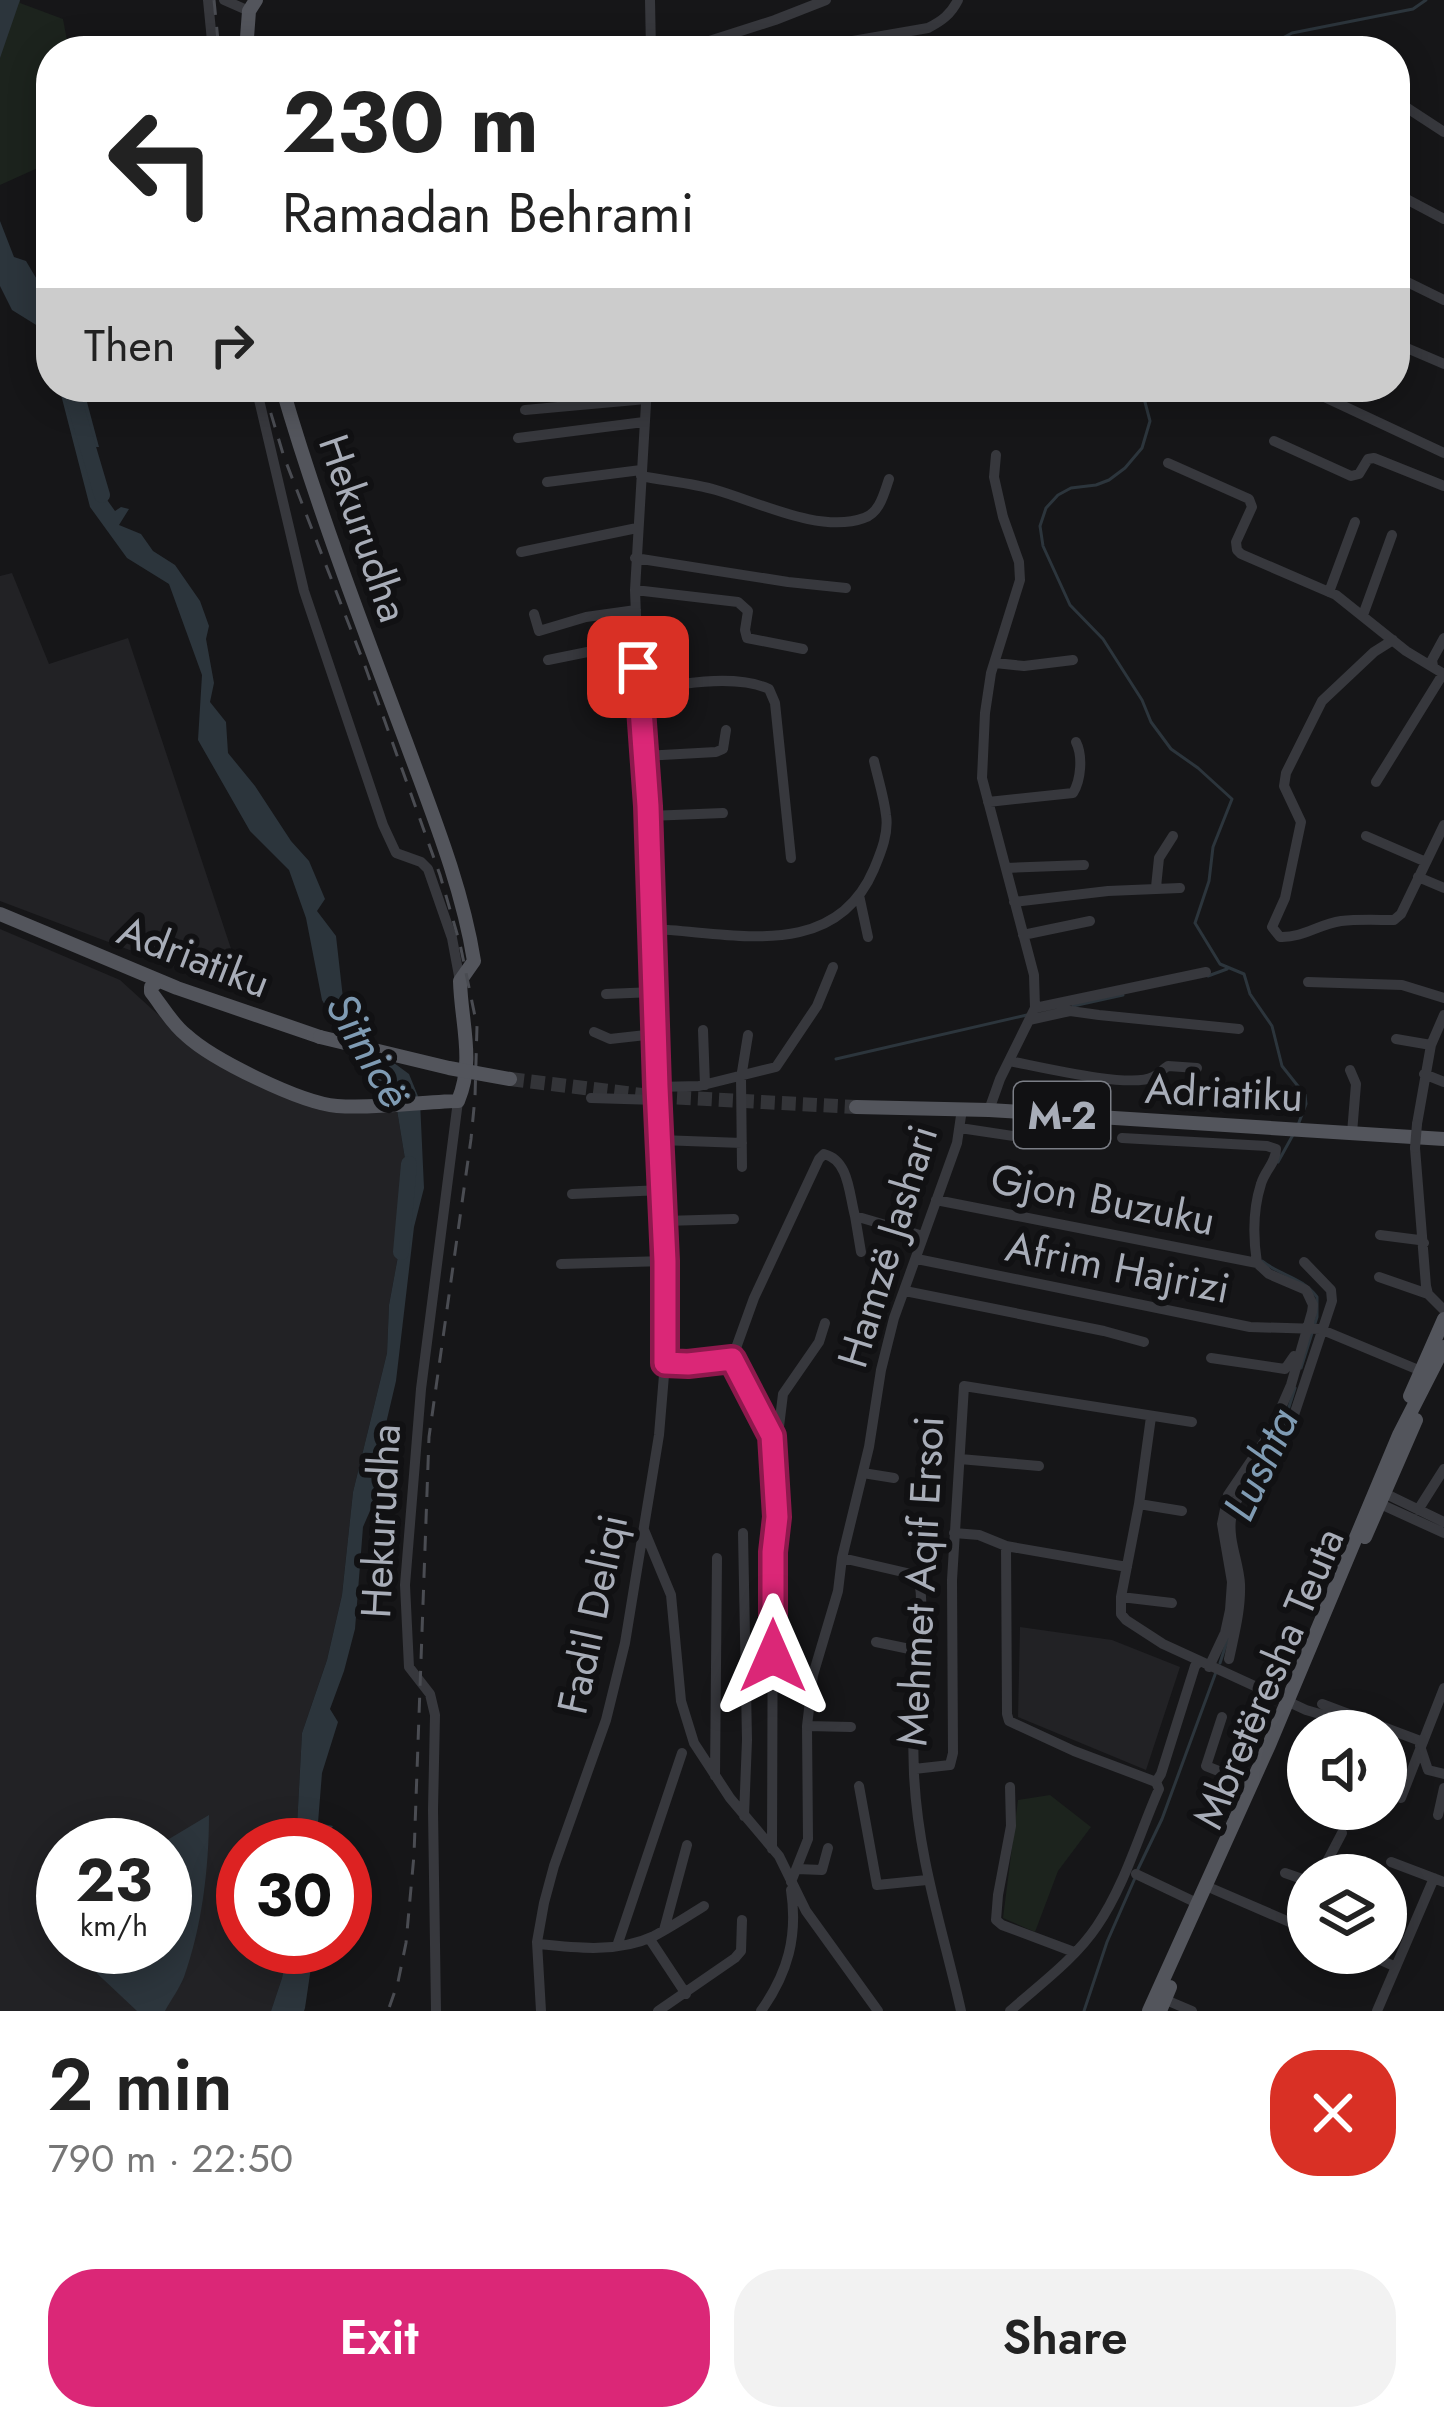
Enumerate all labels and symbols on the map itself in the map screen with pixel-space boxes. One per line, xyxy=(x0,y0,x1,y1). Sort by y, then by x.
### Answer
street label: Hekurudha xyxy=(303,426,424,630)
pin xyxy=(587,616,689,718)
street label: Adriatiku xyxy=(109,900,279,1013)
water label: Sitnicë xyxy=(310,981,428,1120)
street label: Adriatiku xyxy=(1143,1058,1305,1127)
road number: M-2 xyxy=(1014,1082,1110,1148)
street label: Hamzë Jashari xyxy=(822,1117,953,1375)
street label: Gjon Buzuku xyxy=(986,1148,1220,1251)
street label: Afrim Hajrizi xyxy=(1001,1216,1235,1319)
water label: Lushta xyxy=(1206,1397,1315,1531)
street label: Mehmet Aqif Ersoi xyxy=(881,1415,960,1748)
street label: Hekurudha xyxy=(345,1422,416,1620)
street label: Fadil Deliqi xyxy=(542,1509,643,1720)
street label: Mbretëresha Teuta xyxy=(1178,1518,1359,1838)
position arrow xyxy=(710,1593,836,1719)
speed limit sign: 30 xyxy=(216,1818,372,1974)

